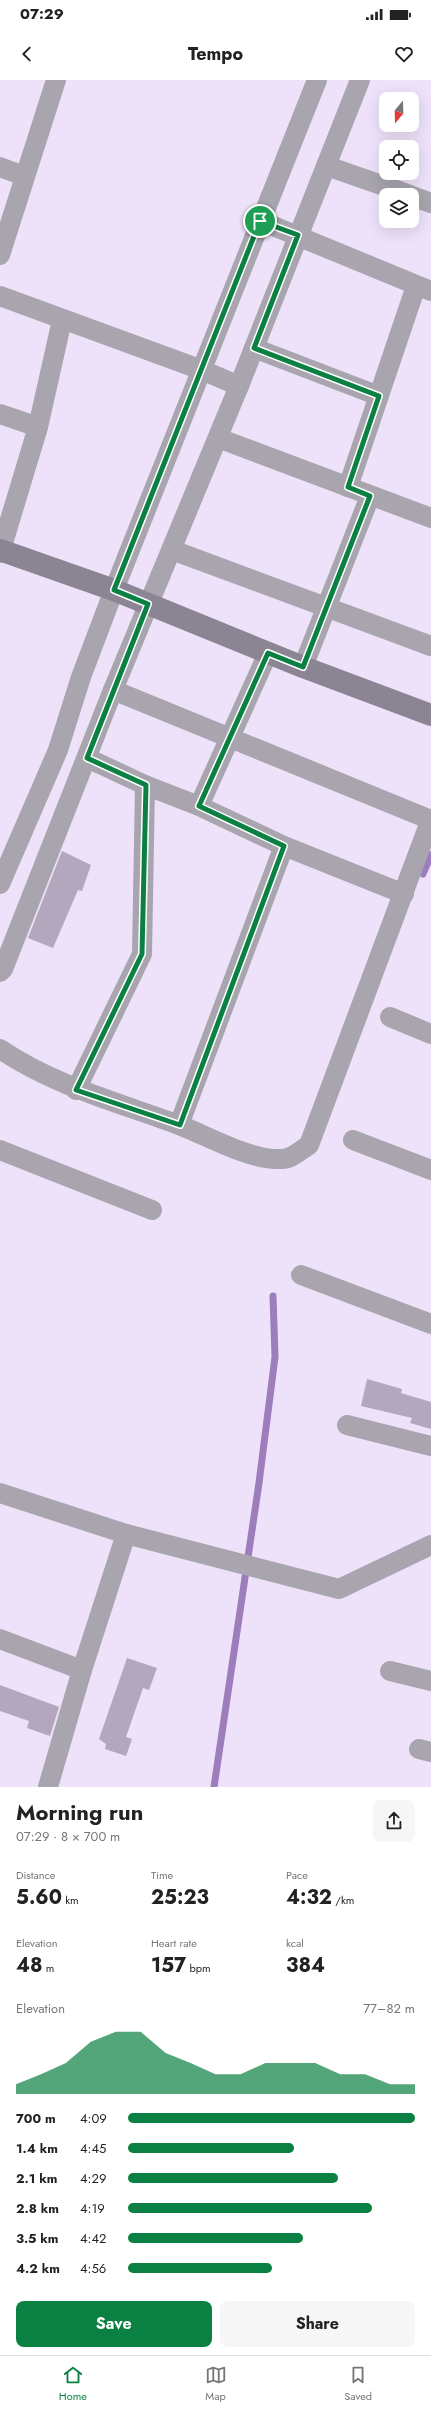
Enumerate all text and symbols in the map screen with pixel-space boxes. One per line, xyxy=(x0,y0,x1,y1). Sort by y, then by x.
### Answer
text: 07:29 xyxy=(20,3,64,25)
text: Tempo xyxy=(188,41,243,67)
icon: back xyxy=(16,43,38,65)
icon: heart xyxy=(393,43,415,65)
north arrow xyxy=(379,92,419,132)
map controls xyxy=(379,92,419,228)
button: locate xyxy=(379,140,419,180)
button: layers xyxy=(379,188,419,228)
pin xyxy=(243,204,277,238)
icon: arrive xyxy=(249,210,271,232)
text: Morning run xyxy=(16,1796,143,1828)
button: share xyxy=(373,1800,415,1842)
text: 07:29 · 8 × 700 m xyxy=(16,1827,120,1846)
text: Distance xyxy=(16,1867,55,1883)
text: Time xyxy=(151,1867,173,1883)
text: Pace xyxy=(286,1867,308,1883)
text: 5.60 xyxy=(16,1883,62,1912)
text: 25:23 xyxy=(151,1883,209,1912)
text: 4:32 xyxy=(286,1883,332,1912)
text: km xyxy=(62,1892,79,1908)
text: /km xyxy=(332,1892,354,1908)
text: Elevation xyxy=(16,1935,58,1951)
text: Heart rate xyxy=(151,1935,197,1951)
text: kcal xyxy=(286,1935,304,1951)
text: 48 xyxy=(16,1951,43,1980)
text: 157 xyxy=(151,1951,186,1980)
text: 384 xyxy=(286,1951,325,1980)
text: m xyxy=(43,1960,54,1976)
text: bpm xyxy=(186,1960,211,1976)
text: Elevation xyxy=(16,1999,65,2018)
text: 77–82 m xyxy=(363,1999,415,2018)
text: 700 m xyxy=(16,2109,56,2128)
text: 4:09 xyxy=(80,2109,107,2128)
text: 1.4 km xyxy=(16,2139,58,2158)
text: 4:45 xyxy=(80,2139,106,2158)
text: 2.1 km xyxy=(16,2169,57,2188)
text: 4:29 xyxy=(80,2169,106,2188)
text: 2.8 km xyxy=(16,2199,59,2218)
text: 4:19 xyxy=(80,2199,105,2218)
text: 3.5 km xyxy=(16,2229,59,2248)
text: 4:42 xyxy=(80,2229,106,2248)
text: 4.2 km xyxy=(16,2259,60,2278)
text: 4:56 xyxy=(80,2259,106,2278)
button: Save xyxy=(16,2301,212,2347)
button: Share xyxy=(220,2301,415,2347)
tab: Home xyxy=(59,2364,87,2404)
tab: Map xyxy=(205,2364,227,2404)
tab: Saved xyxy=(344,2364,372,2404)

